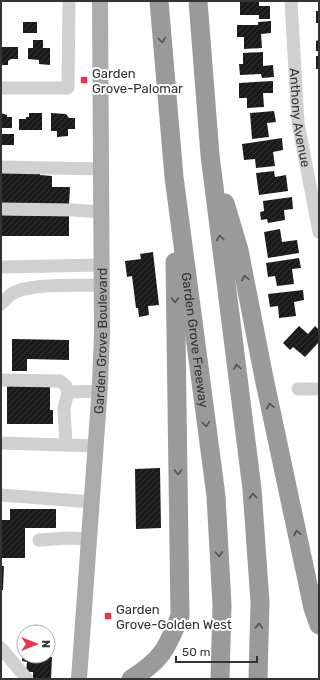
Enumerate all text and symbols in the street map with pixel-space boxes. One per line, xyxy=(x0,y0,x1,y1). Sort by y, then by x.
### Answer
one-way arrow xyxy=(158,37,167,43)
place label: Garden Grove-Palomar xyxy=(92,66,183,96)
street label: Anthony Avenue xyxy=(287,67,314,168)
marker: Garden Grove-Palomar xyxy=(79,75,89,85)
one-way arrow xyxy=(216,235,225,241)
street label: Garden Grove Boulevard xyxy=(90,268,110,414)
street label: Garden Grove Freeway xyxy=(179,271,212,409)
one-way arrow xyxy=(241,275,249,281)
one-way arrow xyxy=(171,297,179,303)
one-way arrow xyxy=(233,364,242,370)
one-way arrow xyxy=(266,402,274,409)
one-way arrow xyxy=(202,421,211,427)
one-way arrow xyxy=(174,469,182,475)
one-way arrow xyxy=(248,493,257,499)
one-way arrow xyxy=(294,529,302,536)
one-way arrow xyxy=(215,551,224,557)
place label: Garden Grove-Golden West xyxy=(116,602,232,632)
marker: Garden Grove-Golden West xyxy=(103,611,113,621)
one-way arrow xyxy=(255,623,264,629)
north arrow xyxy=(16,624,56,664)
scale bar xyxy=(176,638,257,664)
text: N xyxy=(39,640,52,648)
text: 50 m xyxy=(182,645,210,659)

